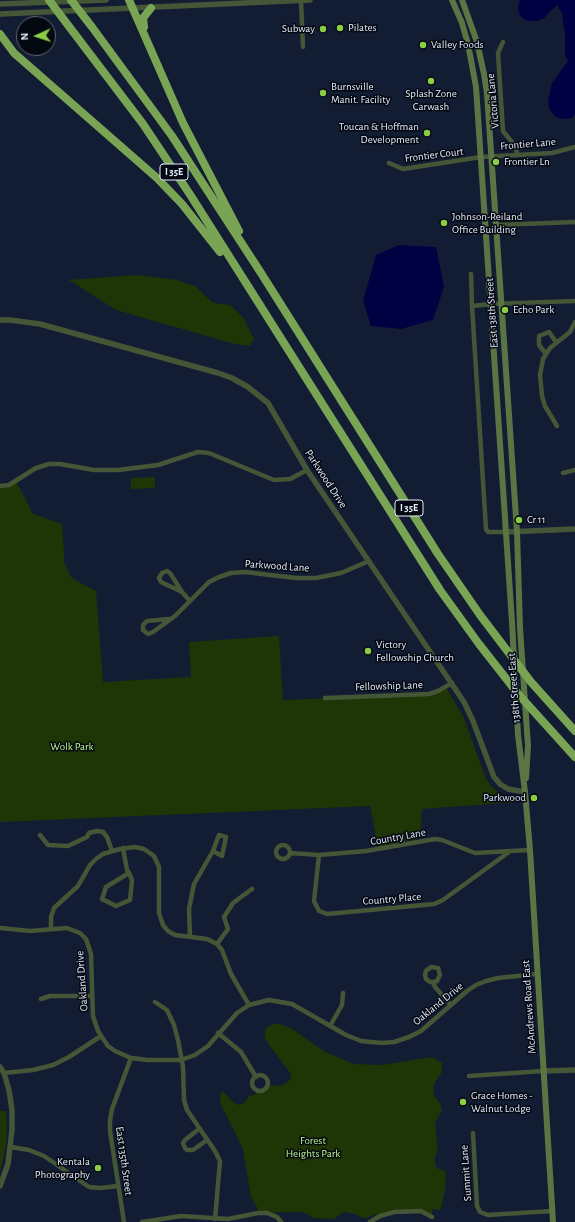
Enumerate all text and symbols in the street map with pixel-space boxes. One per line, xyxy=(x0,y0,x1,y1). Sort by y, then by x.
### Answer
north arrow xyxy=(16,16,56,56)
place label: Pilates xyxy=(348,21,377,35)
place label: Subway xyxy=(282,22,315,36)
marker: Pilates xyxy=(335,23,345,33)
marker: Subway xyxy=(318,24,328,34)
text: N xyxy=(19,32,30,41)
place label: Valley Foods xyxy=(431,38,484,52)
marker: Valley Foods xyxy=(418,40,428,50)
street label: Victoria Lane xyxy=(484,73,502,129)
marker: Splash Zone Carwash xyxy=(426,76,436,86)
place label: Burnsville Manit. Facility xyxy=(331,80,390,106)
place label: Splash Zone Carwash xyxy=(405,87,457,113)
marker: Burnsville Manit. Facility xyxy=(318,88,328,98)
place label: Toucan & Hoffman Development xyxy=(339,120,419,146)
marker: Toucan & Hoffman Development xyxy=(422,128,432,138)
street label: Frontier Lane xyxy=(500,135,556,153)
street label: Frontier Court xyxy=(404,145,464,165)
place label: Frontier Ln xyxy=(504,155,550,169)
marker: Frontier Ln xyxy=(491,157,501,167)
road number: I 35E xyxy=(160,164,188,180)
place label: Johnson-Reiland Office Building xyxy=(452,210,522,236)
marker: Johnson-Reiland Office Building xyxy=(439,218,449,228)
street label: East 138th Street xyxy=(483,278,501,348)
place label: Echo Park xyxy=(513,303,554,317)
marker: Echo Park xyxy=(500,305,510,315)
street label: Parkwood Drive xyxy=(302,447,350,511)
road number: I 35E xyxy=(395,500,423,516)
place label: Cr 11 xyxy=(527,513,545,527)
marker: Cr 11 xyxy=(514,515,524,525)
street label: Parkwood Lane xyxy=(244,557,310,575)
place label: Victory Fellowship Church xyxy=(376,638,454,664)
marker: Victory Fellowship Church xyxy=(363,646,373,656)
street label: 138th Street East xyxy=(505,653,523,723)
street label: Fellowship Lane xyxy=(355,678,423,694)
park label: Wolk Park xyxy=(50,740,94,754)
place label: Parkwood xyxy=(483,791,526,805)
marker: Parkwood xyxy=(529,793,539,803)
street label: Country Lane xyxy=(369,826,427,848)
street label: Country Place xyxy=(362,890,422,908)
street label: Oakland Drive xyxy=(73,950,91,1012)
street label: McAndrews Road East xyxy=(519,960,539,1054)
street label: Oakland Drive xyxy=(410,980,466,1028)
place label: Grace Homes - Walnut Lodge xyxy=(471,1089,533,1115)
marker: Grace Homes - Walnut Lodge xyxy=(458,1097,468,1107)
street label: East 135th Street xyxy=(113,1126,135,1196)
park label: Forest Heights Park xyxy=(286,1134,340,1160)
street label: Summit Lane xyxy=(457,1144,475,1202)
place label: Kentala Photography xyxy=(35,1155,90,1181)
marker: Kentala Photography xyxy=(93,1163,103,1173)

